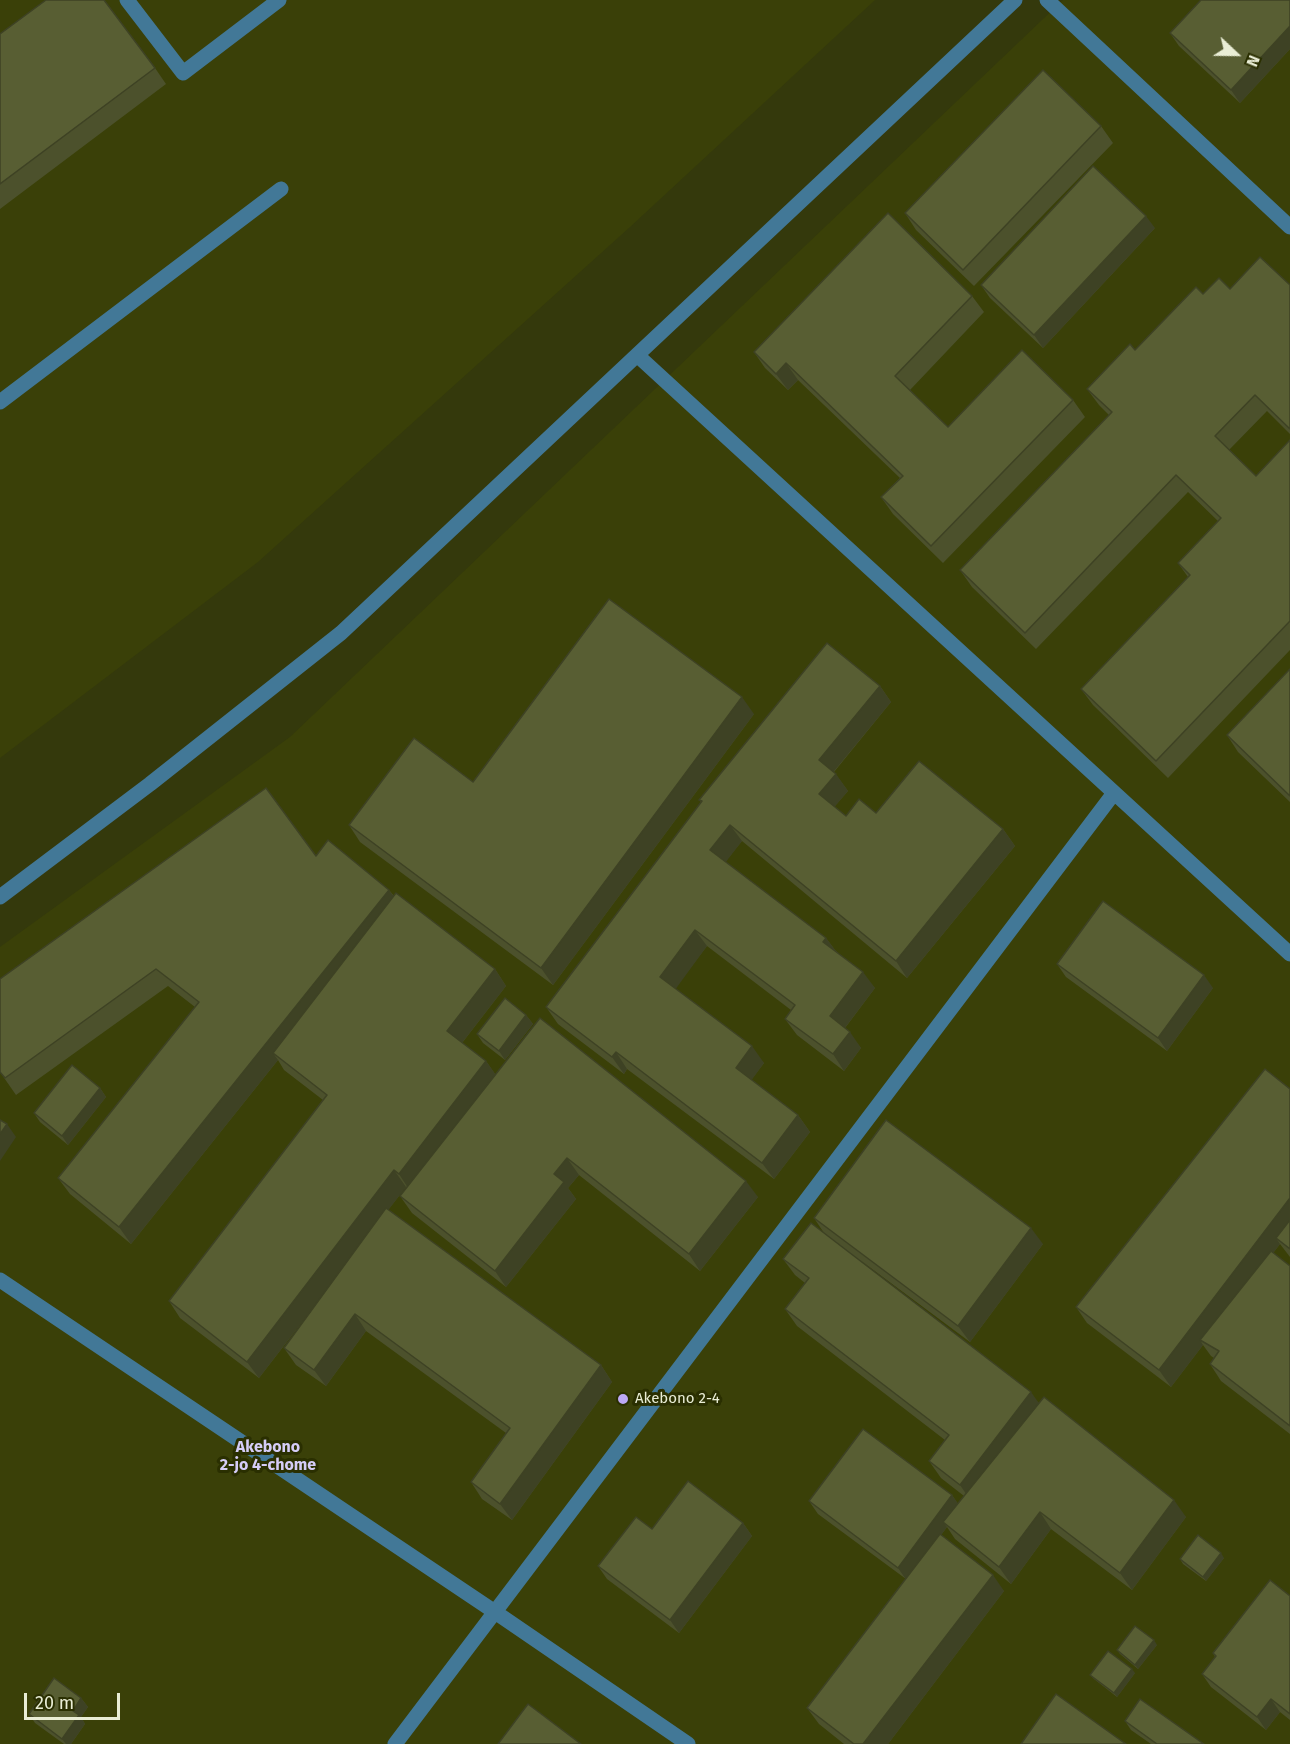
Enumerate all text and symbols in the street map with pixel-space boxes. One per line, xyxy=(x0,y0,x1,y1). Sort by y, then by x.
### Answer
north arrow xyxy=(1206,24,1266,84)
text: N xyxy=(1242,52,1264,69)
place label: Akebono 2-4 xyxy=(635,1390,720,1408)
marker: Akebono 2-4 xyxy=(616,1392,630,1406)
district label: Akebono 2-jo 4-chome xyxy=(220,1438,316,1476)
scale bar xyxy=(27,1681,123,1719)
text: 20 m xyxy=(35,1692,74,1714)

